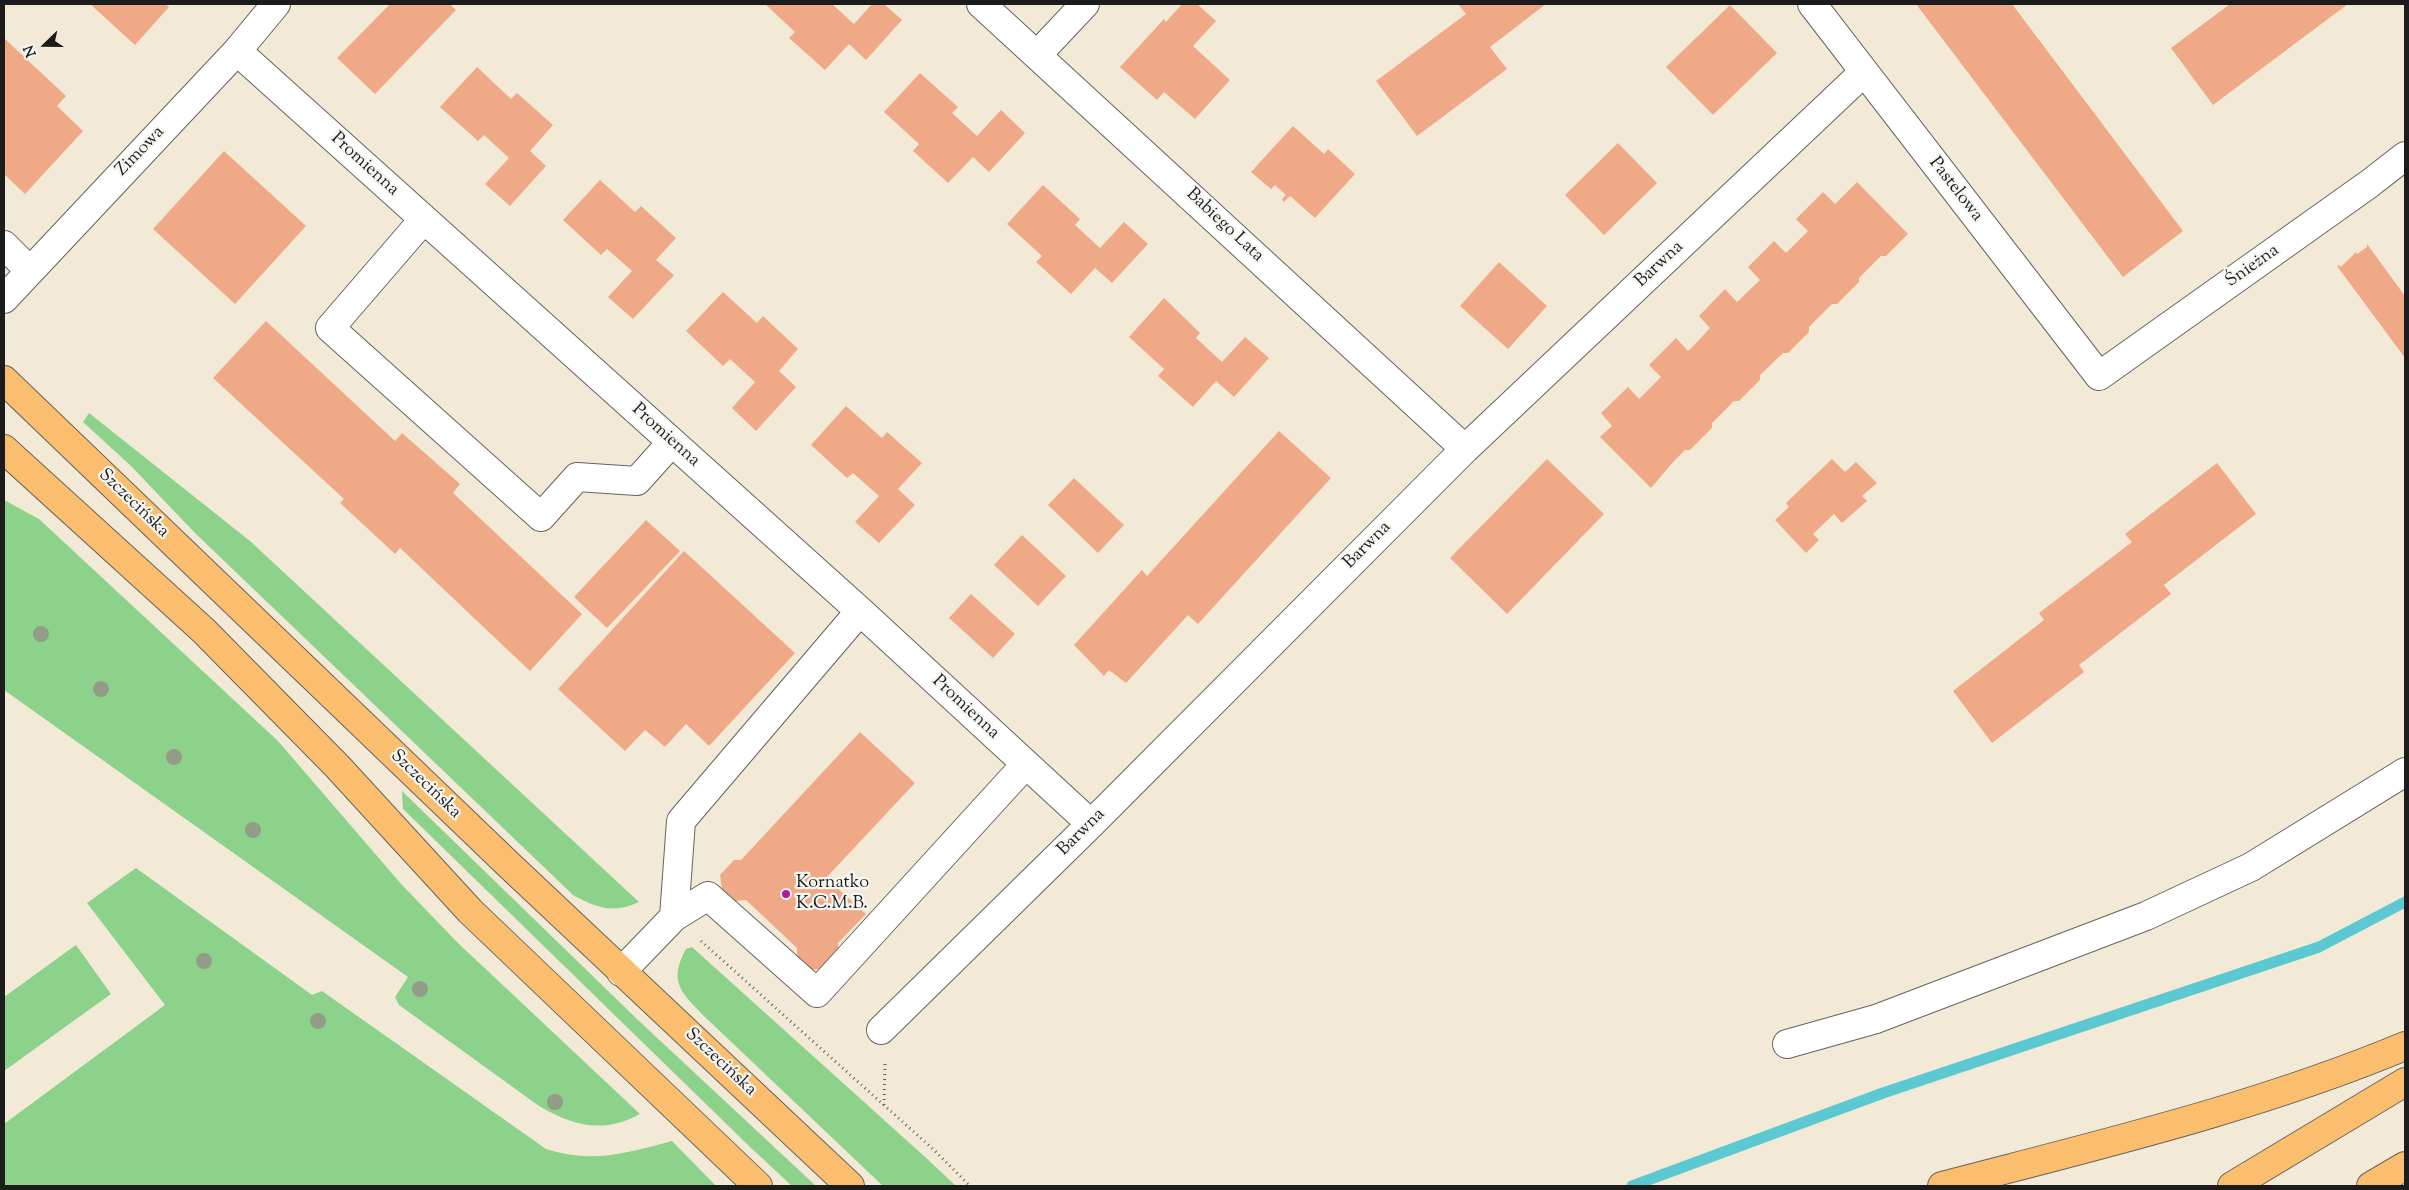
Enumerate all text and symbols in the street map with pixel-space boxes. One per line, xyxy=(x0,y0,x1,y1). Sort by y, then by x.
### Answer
north arrow xyxy=(20,20,70,70)
text: N xyxy=(20,42,42,60)
street label: Zimowa xyxy=(112,123,170,181)
street label: Promienna xyxy=(325,129,403,201)
street label: Pastelowa xyxy=(1923,154,1987,226)
street label: Babiego Lata xyxy=(1181,185,1267,267)
street label: Barwna xyxy=(1631,237,1689,293)
street label: Śnieżna xyxy=(2222,241,2284,293)
street label: Promienna xyxy=(626,400,704,472)
street label: Szczecińska xyxy=(93,465,173,543)
street label: Barwna xyxy=(1340,518,1396,574)
street label: Promienna xyxy=(927,671,1003,745)
street label: Szczecińska xyxy=(385,746,465,824)
street label: Barwna xyxy=(1054,805,1110,861)
place label: Kornatko K.C.M.B. xyxy=(796,873,869,916)
marker: Kornatko K.C.M.B. xyxy=(780,888,792,900)
street label: Szczecińska xyxy=(680,1024,760,1102)

